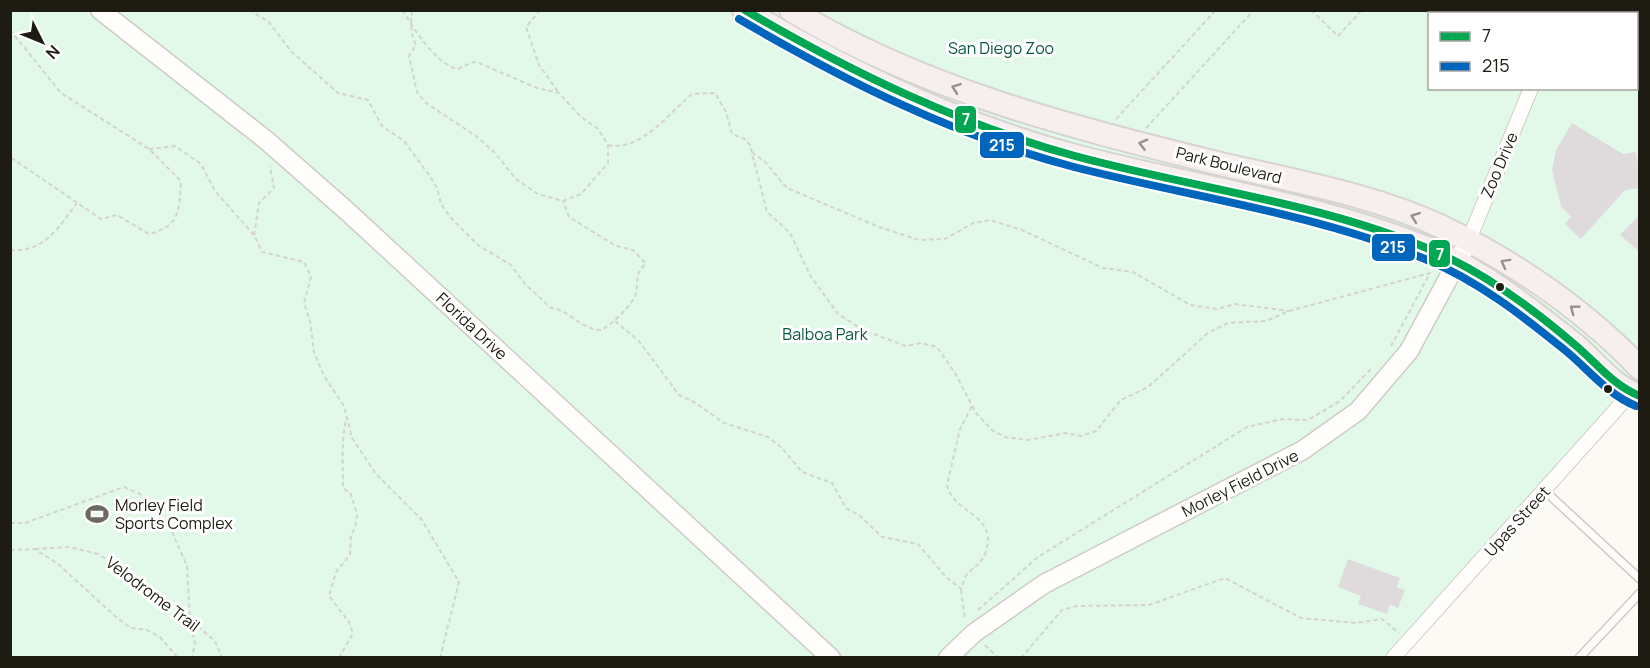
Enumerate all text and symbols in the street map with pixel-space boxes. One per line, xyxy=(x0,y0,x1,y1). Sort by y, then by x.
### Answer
north arrow xyxy=(12,12,72,72)
legend xyxy=(1428,12,1638,90)
text: 7 xyxy=(1482,23,1491,47)
park label: San Diego Zoo xyxy=(948,37,1054,59)
text: N xyxy=(41,41,65,64)
text: 215 xyxy=(1482,53,1510,77)
one-way arrow xyxy=(951,82,962,95)
line badge: 7 xyxy=(954,105,977,134)
text: 7 xyxy=(962,108,970,130)
street label: Zoo Drive xyxy=(1475,129,1523,201)
line badge: 215 xyxy=(979,131,1025,159)
text: 215 xyxy=(989,134,1015,156)
one-way arrow xyxy=(1138,139,1148,152)
street label: Park Boulevard xyxy=(1174,141,1284,189)
one-way arrow xyxy=(1410,212,1420,225)
line badge: 215 xyxy=(1371,233,1416,262)
text: 215 xyxy=(1380,236,1406,258)
line badge: 7 xyxy=(1428,239,1451,268)
text: 7 xyxy=(1436,243,1444,265)
one-way arrow xyxy=(1501,259,1512,270)
unlabelled marker xyxy=(1494,281,1506,293)
street label: Florida Drive xyxy=(432,287,512,365)
one-way arrow xyxy=(1570,306,1581,317)
park label: Balboa Park xyxy=(782,323,869,345)
unlabelled marker xyxy=(1602,383,1614,395)
street label: Morley Field Drive xyxy=(1178,444,1302,522)
street label: Upas Street xyxy=(1479,481,1555,561)
place label: Morley Field Sports Complex xyxy=(115,494,233,534)
sports icon: Morley Field Sports Complex xyxy=(84,501,110,527)
street label: Velodrome Trail xyxy=(101,551,205,637)

